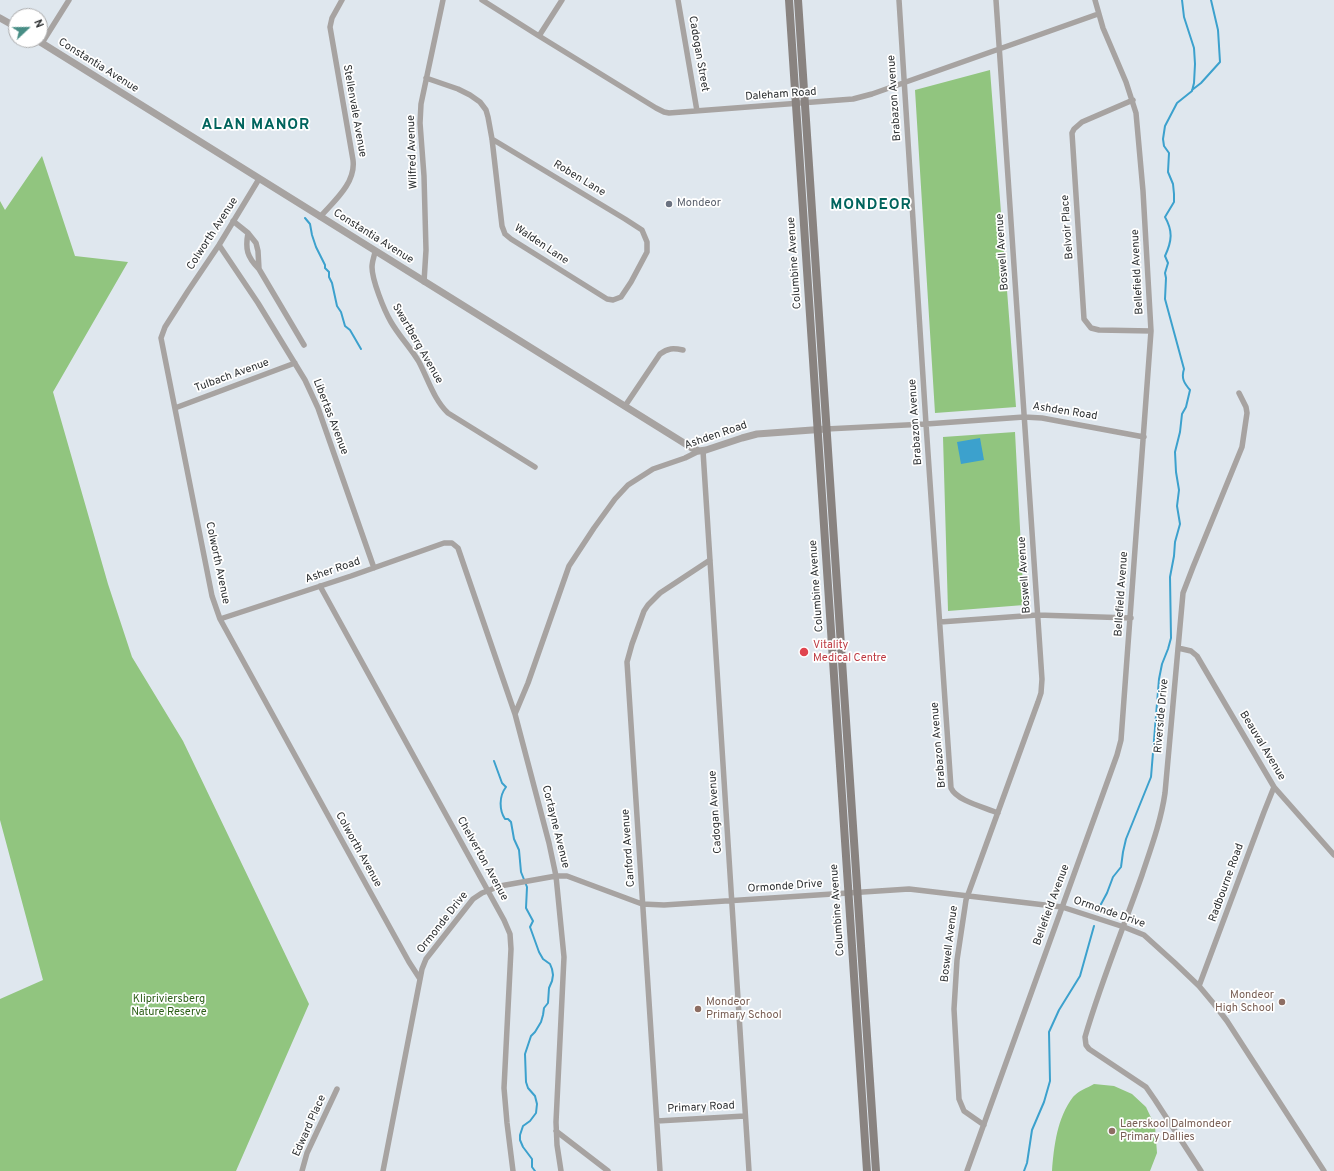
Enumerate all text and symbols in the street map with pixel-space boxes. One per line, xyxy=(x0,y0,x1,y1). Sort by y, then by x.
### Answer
north arrow xyxy=(8,8,48,48)
street label: Cadogan Street xyxy=(685,15,711,93)
text: N xyxy=(30,18,46,30)
street label: Constantia Avenue xyxy=(55,36,141,96)
street label: Brabazon Avenue xyxy=(885,55,905,141)
street label: Stellenvale Avenue xyxy=(339,64,369,158)
street label: Daleham Road xyxy=(745,86,817,104)
street label: Wilfred Avenue xyxy=(405,115,421,189)
district label: ALAN MANOR xyxy=(202,117,310,135)
street label: Roben Lane xyxy=(550,158,608,200)
street label: Belvoir Place xyxy=(1059,194,1077,260)
street label: Colworth Avenue xyxy=(185,195,241,273)
place label: Mondeor xyxy=(677,197,721,211)
district label: MONDEOR xyxy=(830,197,912,215)
marker: Mondeor xyxy=(664,199,674,209)
street label: Constantia Avenue xyxy=(330,207,416,267)
street label: Boswell Avenue xyxy=(994,213,1012,291)
street label: Columbine Avenue xyxy=(785,216,805,310)
street label: Walden Lane xyxy=(511,222,571,268)
street label: Bellefield Avenue xyxy=(1129,229,1147,315)
street label: Swartberg Avenue xyxy=(389,302,445,386)
street label: Tulbach Avenue xyxy=(193,356,271,396)
street label: Libertas Avenue xyxy=(309,377,351,457)
street label: Brabazon Avenue xyxy=(906,379,926,465)
street label: Ashden Road xyxy=(1032,400,1098,424)
street label: Ashden Road xyxy=(683,419,749,453)
street label: Colworth Avenue xyxy=(202,521,232,605)
street label: Boswell Avenue xyxy=(1016,536,1034,614)
street label: Columbine Avenue xyxy=(807,539,827,633)
street label: Bellefield Avenue xyxy=(1112,551,1132,637)
street label: Asher Road xyxy=(304,555,362,587)
place label: Vitality Medical Centre xyxy=(813,639,886,665)
marker: Vitality Medical Centre xyxy=(798,646,810,658)
street label: Riverside Drive xyxy=(1152,678,1172,754)
street label: Brabazon Avenue xyxy=(929,701,949,789)
street label: Beauval Avenue xyxy=(1236,709,1288,783)
street label: Cadogan Avenue xyxy=(707,770,725,854)
street label: Cortayne Avenue xyxy=(538,784,572,870)
street label: Canford Avenue xyxy=(620,809,638,887)
street label: Colworth Avenue xyxy=(332,810,384,890)
street label: Chelverton Avenue xyxy=(453,815,511,903)
street label: Radbourne Road xyxy=(1207,842,1247,924)
street label: Columbine Avenue xyxy=(828,863,848,957)
street label: Bellefield Avenue xyxy=(1031,863,1073,947)
street label: Ormonde Drive xyxy=(747,878,823,896)
street label: Ormonde Drive xyxy=(415,889,471,957)
street label: Ormonde Drive xyxy=(1071,895,1147,931)
street label: Boswell Avenue xyxy=(939,905,961,983)
place label: Mondeor High School xyxy=(1215,989,1274,1015)
park label: Klipriviersberg Nature Reserve xyxy=(131,993,207,1019)
place label: Mondeor Primary School xyxy=(706,996,782,1022)
marker: Mondeor High School xyxy=(1277,997,1287,1007)
marker: Mondeor Primary School xyxy=(693,1004,703,1014)
street label: Edward Place xyxy=(291,1093,329,1159)
street label: Primary Road xyxy=(667,1100,735,1116)
place label: Laerskool Dalmondeor Primary Dallies xyxy=(1120,1118,1231,1144)
marker: Laerskool Dalmondeor Primary Dallies xyxy=(1107,1126,1117,1136)

